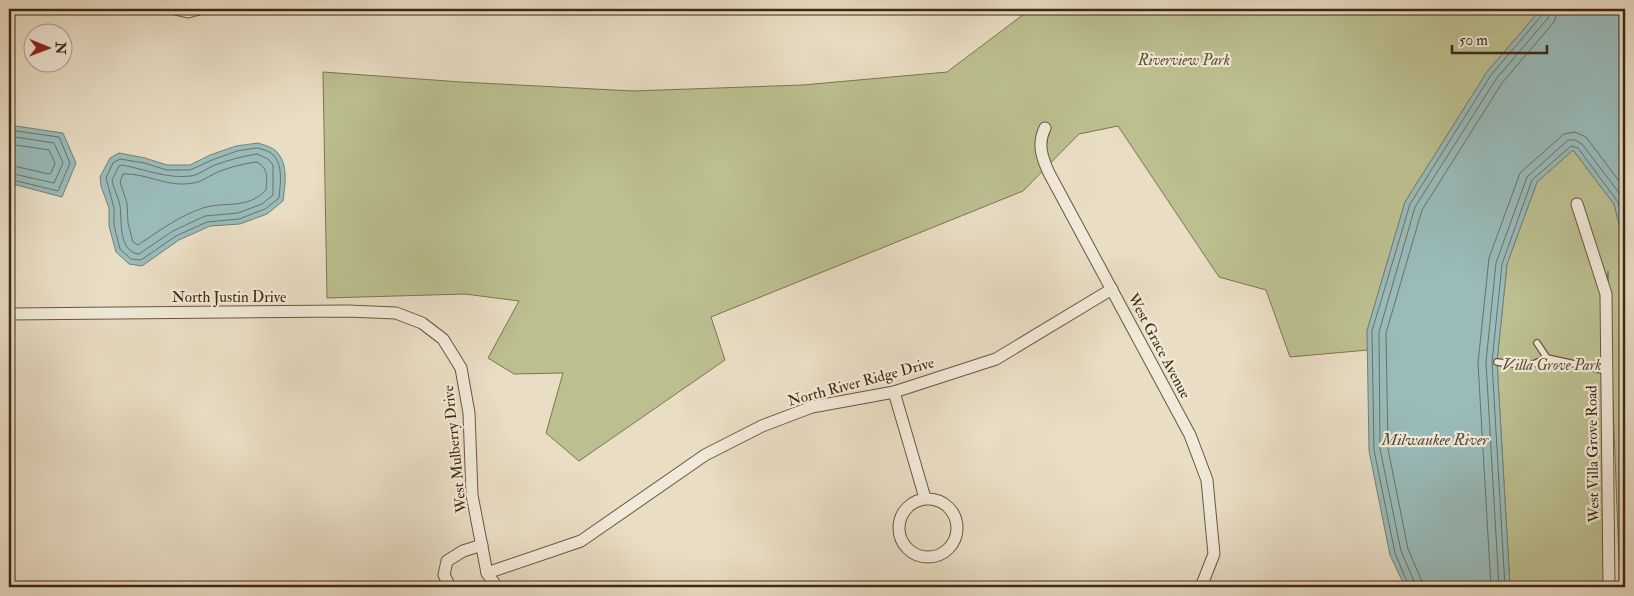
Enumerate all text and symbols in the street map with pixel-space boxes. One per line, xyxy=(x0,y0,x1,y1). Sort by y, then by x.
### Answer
north arrow xyxy=(22,22,72,72)
scale bar xyxy=(1452,22,1546,54)
text: 50 m xyxy=(1459,31,1488,50)
text: N xyxy=(52,41,69,55)
park label: Riverview Park xyxy=(1137,51,1230,70)
street label: North Justin Drive xyxy=(172,288,286,308)
street label: West Grace Avenue xyxy=(1123,289,1195,402)
street label: North River Ridge Drive xyxy=(786,353,936,411)
park label: Villa Grove Park xyxy=(1502,356,1602,375)
street label: West Mulberry Drive xyxy=(439,384,471,515)
street label: West Villa Grove Road xyxy=(1582,385,1604,524)
water label: Milwaukee River xyxy=(1381,430,1489,450)

